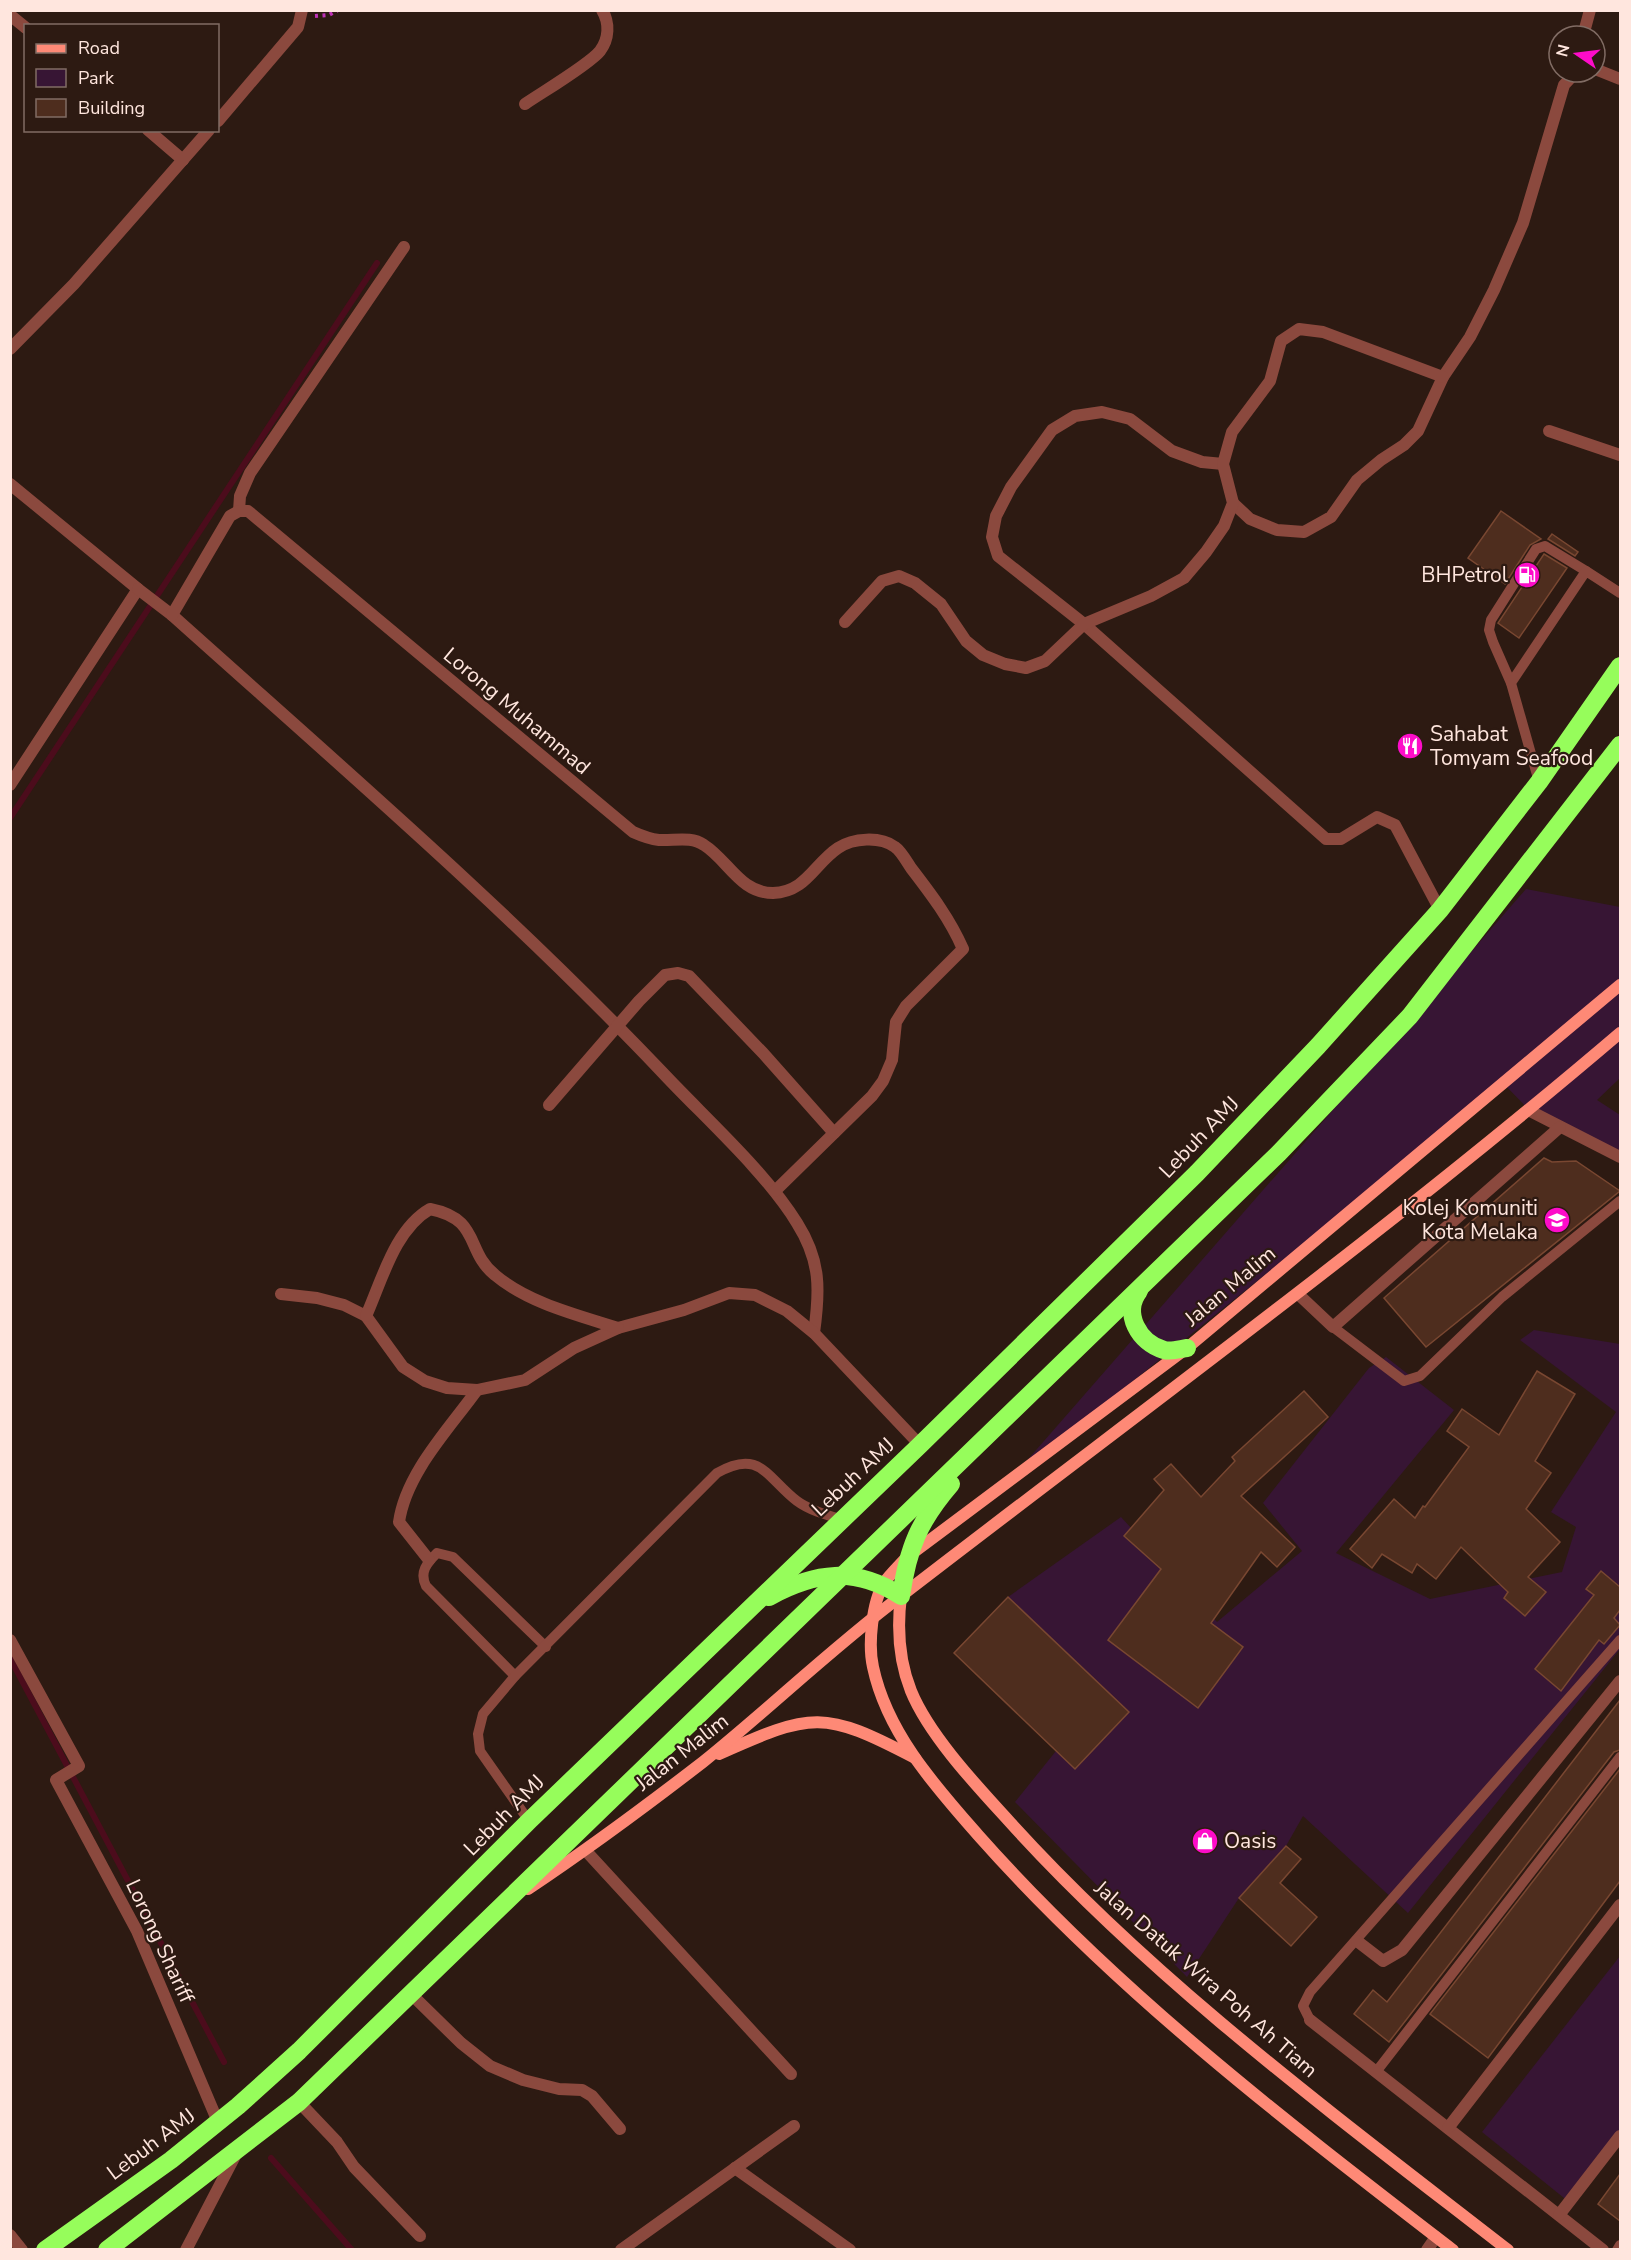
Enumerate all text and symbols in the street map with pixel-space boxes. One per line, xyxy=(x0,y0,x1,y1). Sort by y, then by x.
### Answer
legend xyxy=(24,24,219,132)
north arrow xyxy=(1547,24,1607,84)
text: Road xyxy=(78,36,120,60)
text: N xyxy=(1551,42,1576,59)
text: Park xyxy=(78,66,115,90)
text: Building xyxy=(78,96,145,120)
fuel station icon: BHPetrol xyxy=(1512,560,1542,590)
place label: BHPetrol xyxy=(1421,561,1509,589)
street label: Lorong Muhammad xyxy=(438,641,596,781)
place label: Sahabat Tomyam Seafood xyxy=(1430,720,1593,772)
restaurant icon: Sahabat Tomyam Seafood xyxy=(1395,731,1425,761)
street label: Lebuh AMJ xyxy=(1153,1090,1245,1184)
place label: Kolej Komuniti Kota Melaka xyxy=(1402,1194,1538,1246)
school or university icon: Kolej Komuniti Kota Melaka xyxy=(1542,1205,1572,1235)
street label: Jalan Malim xyxy=(1178,1240,1281,1333)
street label: Lebuh AMJ xyxy=(805,1431,901,1523)
street label: Jalan Malim xyxy=(629,1707,734,1798)
street label: Lebuh AMJ xyxy=(457,1768,551,1862)
shop icon: Oasis xyxy=(1190,1826,1220,1856)
place label: Oasis xyxy=(1224,1827,1276,1855)
street label: Jalan Datuk Wira Poh Ah Tiam xyxy=(1088,1874,1324,2084)
street label: Lorong Shariff xyxy=(119,1875,201,2008)
street label: Lebuh AMJ xyxy=(101,2102,201,2186)

